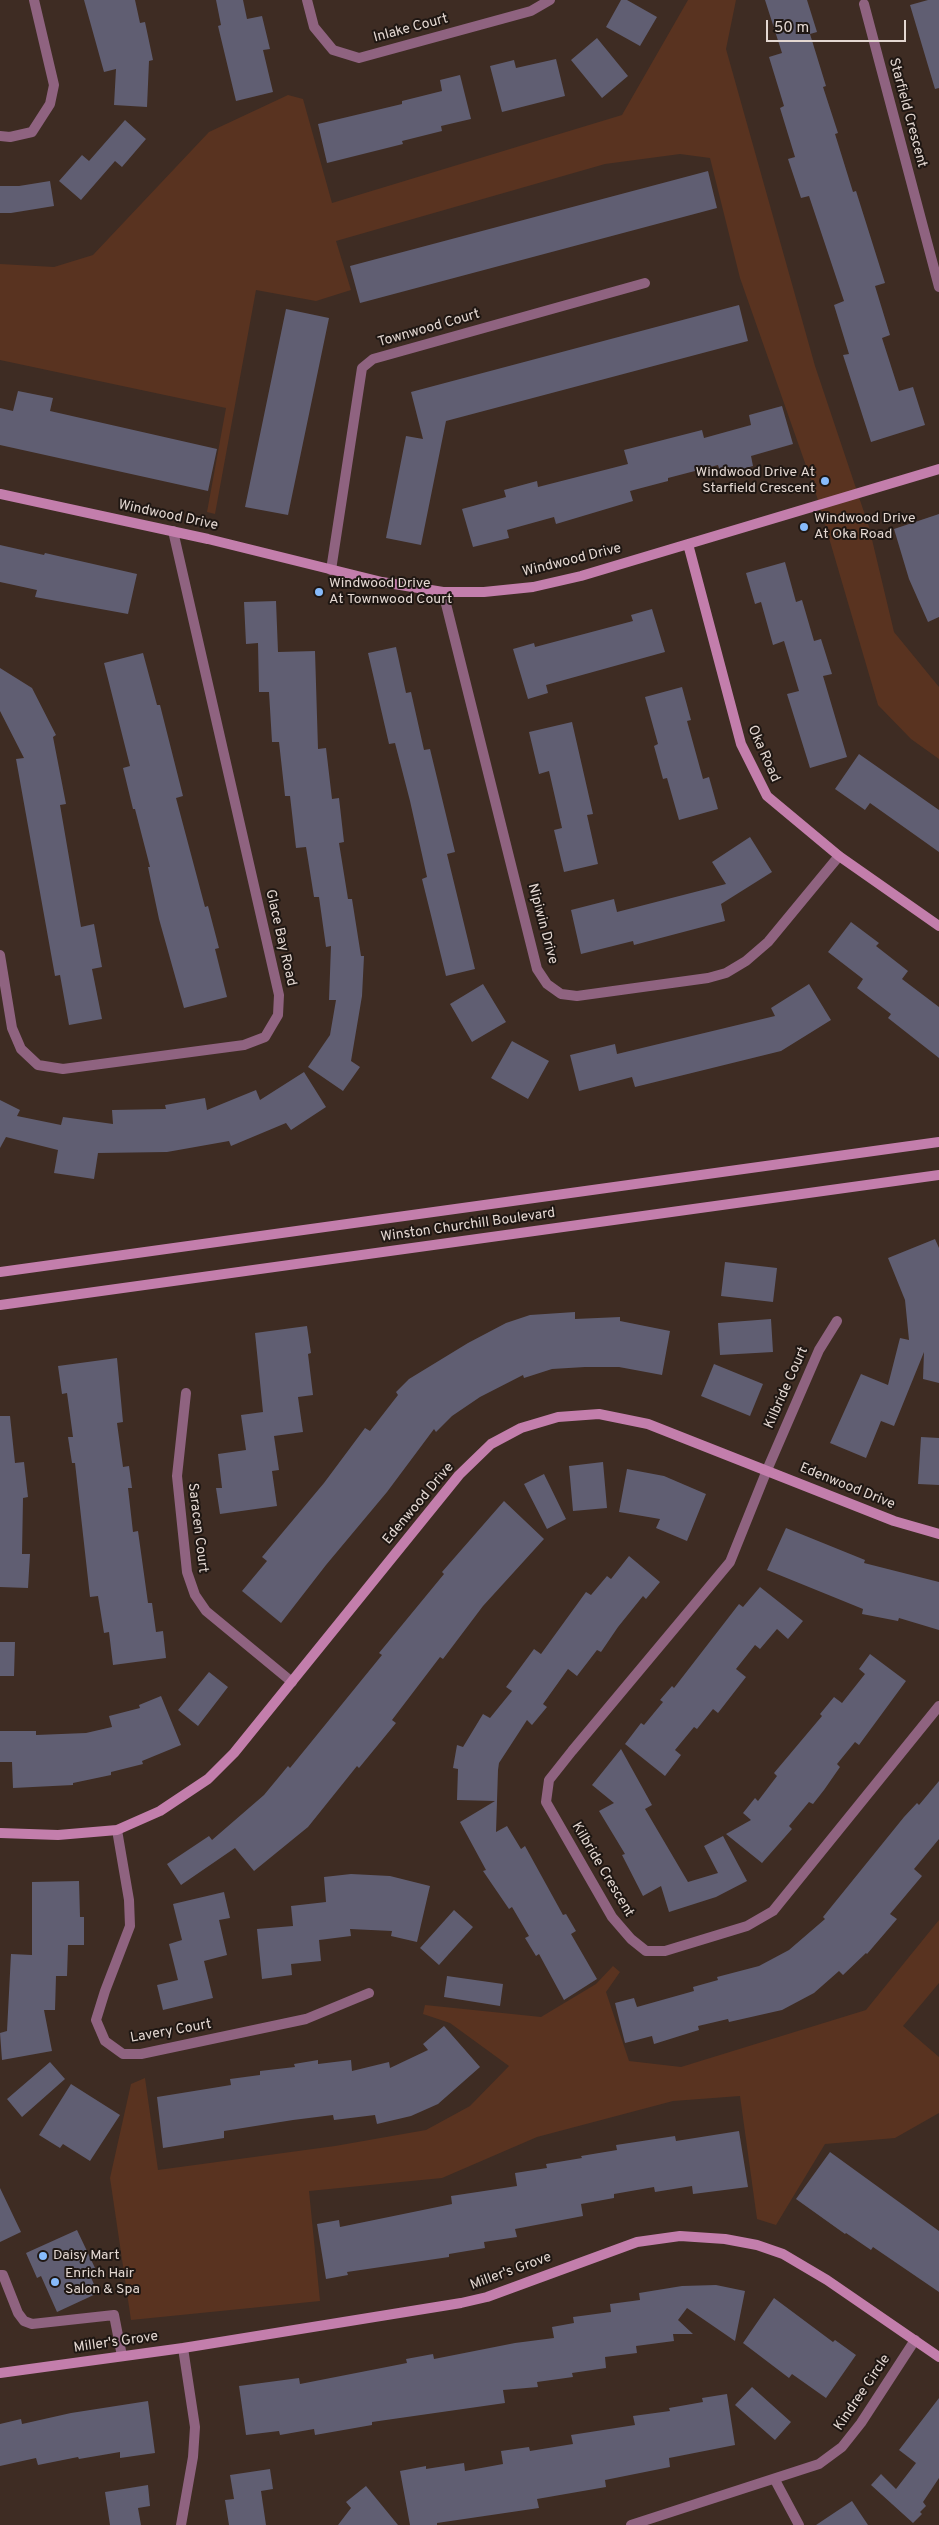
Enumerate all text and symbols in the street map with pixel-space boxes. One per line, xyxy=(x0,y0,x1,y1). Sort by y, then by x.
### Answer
scale bar xyxy=(769,10,909,42)
street label: Inlake Court xyxy=(372,11,450,47)
text: 50 m xyxy=(774,19,809,38)
street label: Starfield Crescent xyxy=(884,56,930,170)
street label: Townwood Court xyxy=(376,306,482,352)
place label: Windwood Drive At Starfield Crescent xyxy=(696,465,815,498)
marker: Windwood Drive At Starfield Crescent xyxy=(819,475,831,487)
street label: Windwood Drive xyxy=(117,497,219,535)
place label: Windwood Drive At Oka Road xyxy=(814,511,916,544)
marker: Windwood Drive At Oka Road xyxy=(798,521,810,533)
street label: Windwood Drive xyxy=(521,541,623,581)
place label: Windwood Drive At Townwood Court xyxy=(329,576,452,608)
marker: Windwood Drive At Townwood Court xyxy=(313,586,325,598)
street label: Oka Road xyxy=(743,723,783,785)
street label: Nipiwin Drive xyxy=(523,882,561,966)
street label: Glace Bay Road xyxy=(261,888,299,988)
street label: Winston Churchill Boulevard xyxy=(380,1205,556,1247)
street label: Kilbride Court xyxy=(761,1345,813,1431)
street label: Edenwood Drive xyxy=(380,1460,458,1548)
street label: Edenwood Drive xyxy=(797,1460,897,1514)
street label: Saracen Court xyxy=(183,1482,211,1574)
street label: Kilbride Crescent xyxy=(567,1820,637,1920)
street label: Lavery Court xyxy=(129,2017,213,2047)
place label: Daisy Mart xyxy=(53,2248,120,2264)
marker: Daisy Mart xyxy=(37,2250,49,2262)
street label: Miller's Grove xyxy=(468,2250,554,2294)
place label: Enrich Hair Salon & Spa xyxy=(65,2266,140,2298)
marker: Enrich Hair Salon & Spa xyxy=(49,2276,61,2288)
street label: Miller's Grove xyxy=(73,2329,159,2357)
street label: Kindree Circle xyxy=(831,2352,895,2434)

